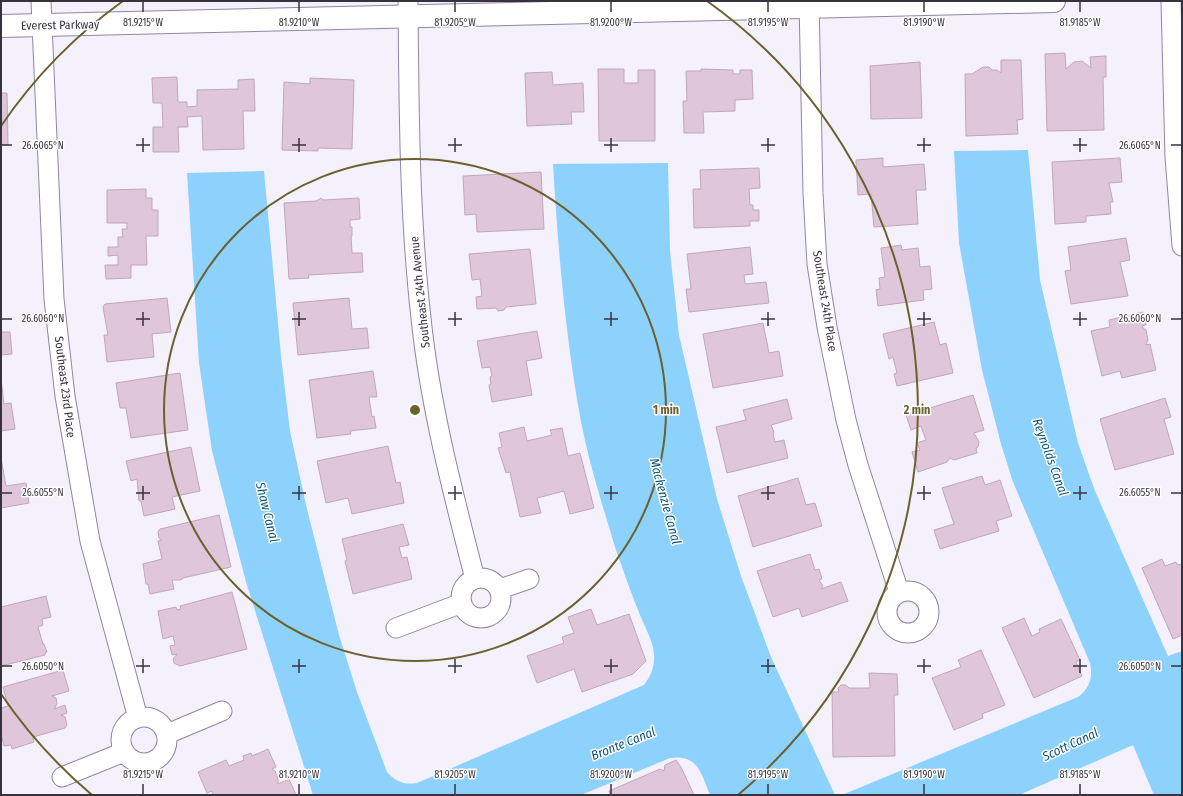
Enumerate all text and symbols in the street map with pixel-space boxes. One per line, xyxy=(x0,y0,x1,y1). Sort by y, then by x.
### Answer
street label: Everest Parkway xyxy=(21,17,100,33)
text: 81.9215°W xyxy=(123,17,163,29)
text: 81.9210°W xyxy=(279,17,320,29)
text: 81.9205°W xyxy=(434,17,476,29)
text: 81.9200°W xyxy=(590,17,633,29)
text: 81.9195°W xyxy=(748,17,789,29)
text: 81.9190°W xyxy=(903,17,945,29)
text: 81.9185°W xyxy=(1060,17,1101,29)
text: 26.6065°N xyxy=(22,140,64,152)
text: 26.6065°N xyxy=(1119,140,1161,152)
street label: Southeast 24th Avenue xyxy=(407,235,433,349)
street label: Southeast 24th Place xyxy=(810,249,840,353)
text: 26.6060°N xyxy=(22,313,64,325)
text: 26.6060°N xyxy=(1119,313,1161,325)
street label: Southeast 23rd Place xyxy=(52,336,78,439)
centre of rings xyxy=(408,403,422,417)
text: 1 min xyxy=(653,403,679,417)
text: 2 min xyxy=(903,403,930,417)
water label: Reynolds Canal xyxy=(1030,417,1072,498)
water label: Mackenzie Canal xyxy=(647,456,684,546)
water label: Shaw Canal xyxy=(253,480,282,544)
text: 26.6055°N xyxy=(22,487,64,499)
text: 26.6055°N xyxy=(1119,487,1161,499)
text: 26.6050°N xyxy=(22,661,64,673)
text: 26.6050°N xyxy=(1119,661,1161,673)
water label: Bronte Canal xyxy=(589,724,658,763)
water label: Scott Canal xyxy=(1039,725,1101,764)
text: 81.9215°W xyxy=(123,769,163,781)
text: 81.9210°W xyxy=(279,769,320,781)
text: 81.9205°W xyxy=(434,769,476,781)
text: 81.9200°W xyxy=(590,769,633,781)
text: 81.9195°W xyxy=(748,769,789,781)
text: 81.9190°W xyxy=(903,769,945,781)
text: 81.9185°W xyxy=(1060,769,1101,781)

